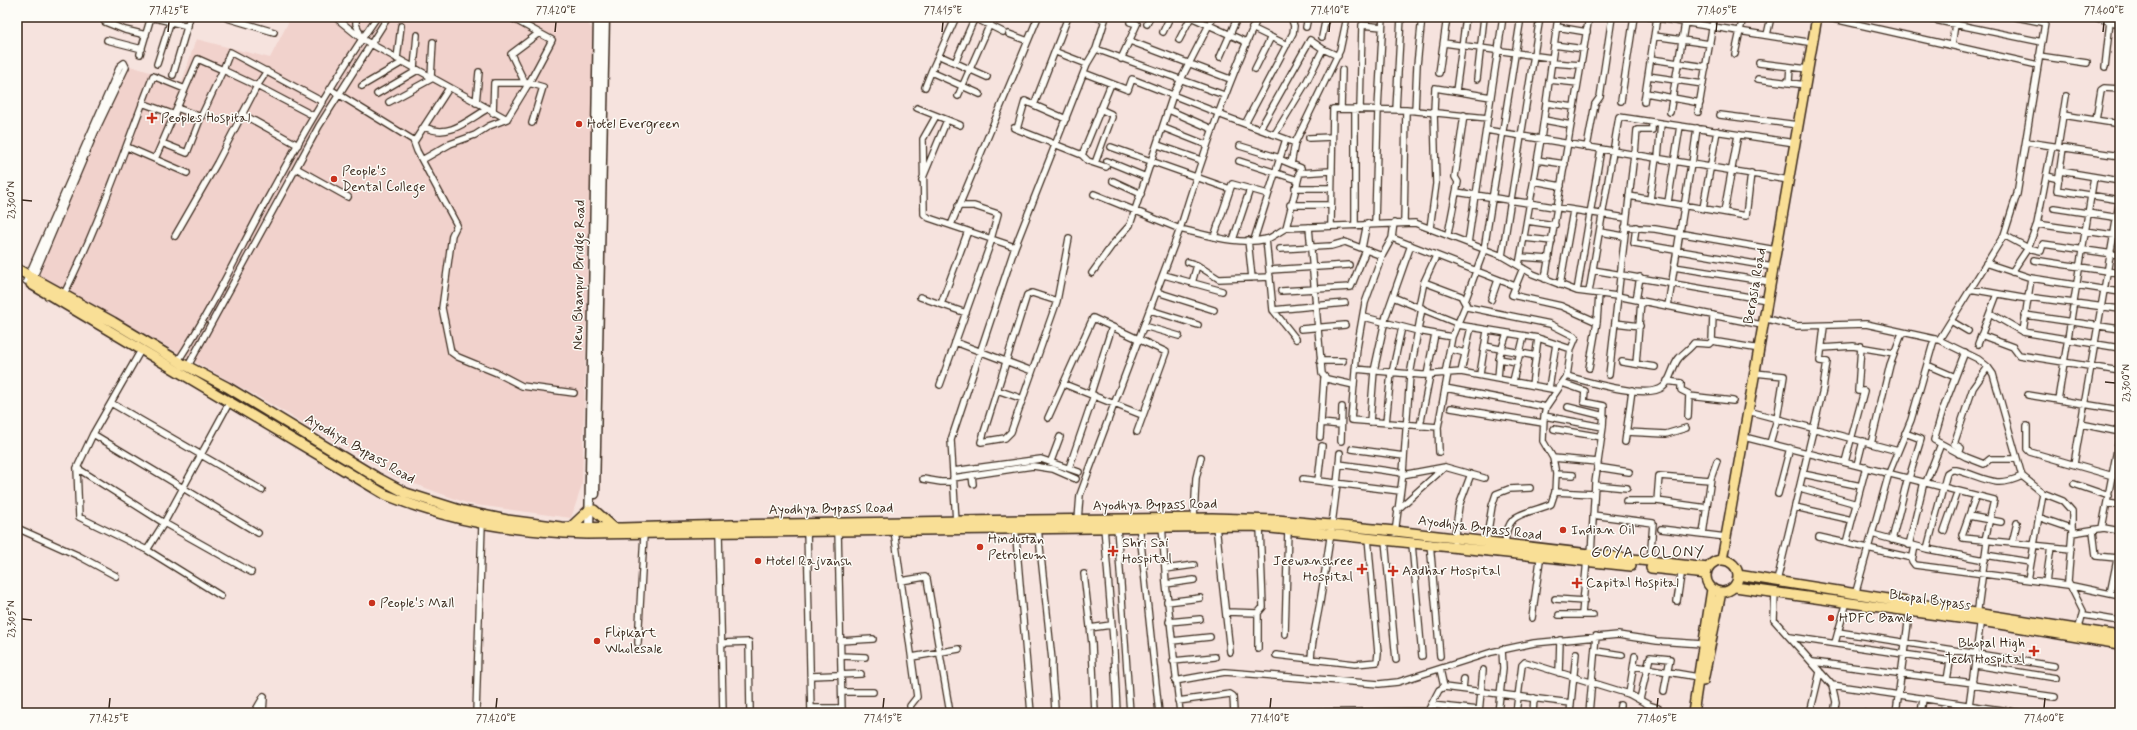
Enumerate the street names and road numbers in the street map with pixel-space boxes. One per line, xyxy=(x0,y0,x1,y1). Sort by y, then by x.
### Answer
street label: New Bhanpur Bridge Road xyxy=(569,200,591,350)
street label: Berasia Road xyxy=(1739,246,1771,326)
street label: Ayodhya Bypass Road xyxy=(301,410,419,488)
street label: Ayodhya Bypass Road xyxy=(1092,495,1218,515)
street label: Ayodhya Bypass Road xyxy=(768,499,894,519)
street label: Ayodhya Bypass Road xyxy=(1417,511,1543,545)
street label: Bhopal Bypass xyxy=(1888,585,1972,615)

